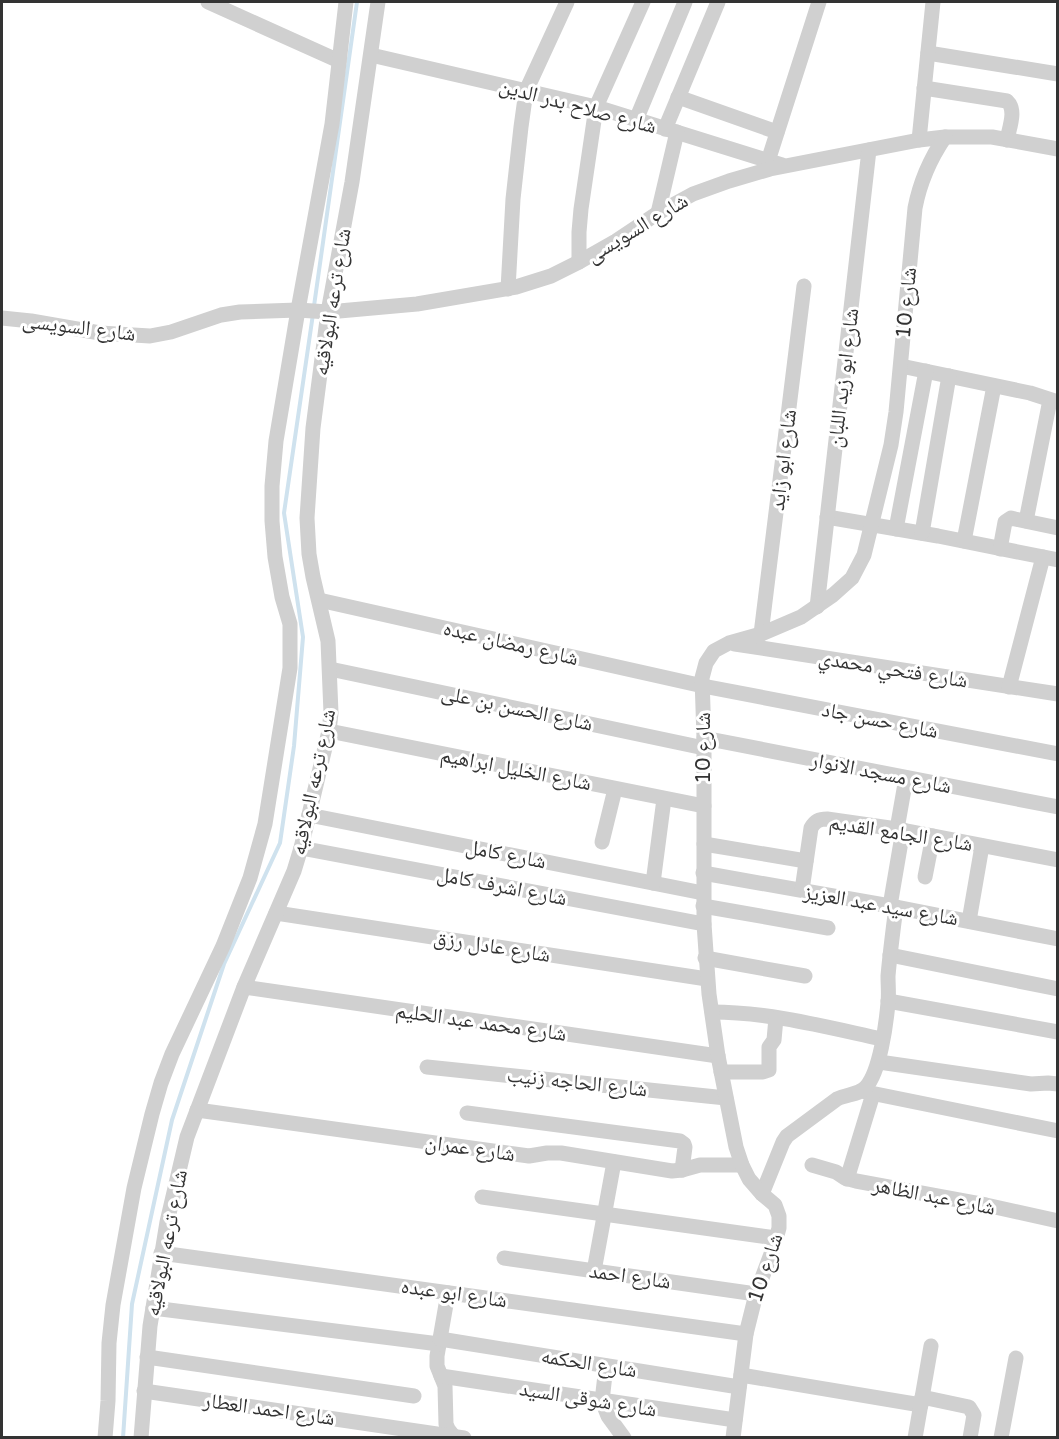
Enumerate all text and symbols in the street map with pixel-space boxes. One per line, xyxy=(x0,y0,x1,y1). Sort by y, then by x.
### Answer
street label: شارع صلاح بدر الدين xyxy=(497,73,659,139)
street label: شارع السويسى xyxy=(582,188,693,269)
street label: شارع ترعه البولاقيه xyxy=(309,227,356,378)
street label: شارع 10 xyxy=(891,266,922,340)
street label: شارع ابو زيد اللبان xyxy=(823,307,864,449)
street label: شارع السويسى xyxy=(21,308,137,347)
street label: شارع ابو زايد xyxy=(765,408,802,512)
street label: شارع رمضان عبده xyxy=(441,616,581,671)
street label: شارع فتحي محمدي xyxy=(816,645,969,697)
street label: شارع الحسن بن على xyxy=(439,680,595,737)
street label: شارع حسن جاد xyxy=(820,697,940,744)
street label: شارع ترعه البولاقيه xyxy=(286,707,341,857)
street label: شارع 10 xyxy=(691,712,716,784)
street label: شارع الخليل ابراهيم xyxy=(438,743,593,797)
street label: شارع مسجد الانوار xyxy=(807,747,953,799)
street label: شارع الجامع القديم xyxy=(827,810,974,858)
street label: شارع كامل xyxy=(464,834,548,875)
street label: شارع اشرف كامل xyxy=(435,862,569,911)
street label: شارع سيد عبد العزيز xyxy=(801,879,960,931)
street label: شارع عادل رزق xyxy=(432,925,552,968)
street label: شارع محمد عبد الحليم xyxy=(394,998,568,1048)
street label: شارع الحاجه زنيب xyxy=(506,1063,648,1102)
street label: شارع عمران xyxy=(423,1130,516,1167)
street label: شارع ترعه البولاقيه xyxy=(140,1168,193,1319)
street label: شارع عبد الظاهر xyxy=(869,1172,997,1221)
street label: شارع 10 xyxy=(742,1230,788,1306)
street label: شارع احمد xyxy=(587,1258,672,1295)
street label: شارع ابو عبده xyxy=(399,1274,509,1313)
street label: شارع الحكمه xyxy=(539,1344,639,1383)
street label: شارع شوقى السيد xyxy=(518,1376,658,1423)
street label: شارع احمد العطار xyxy=(201,1388,336,1431)

